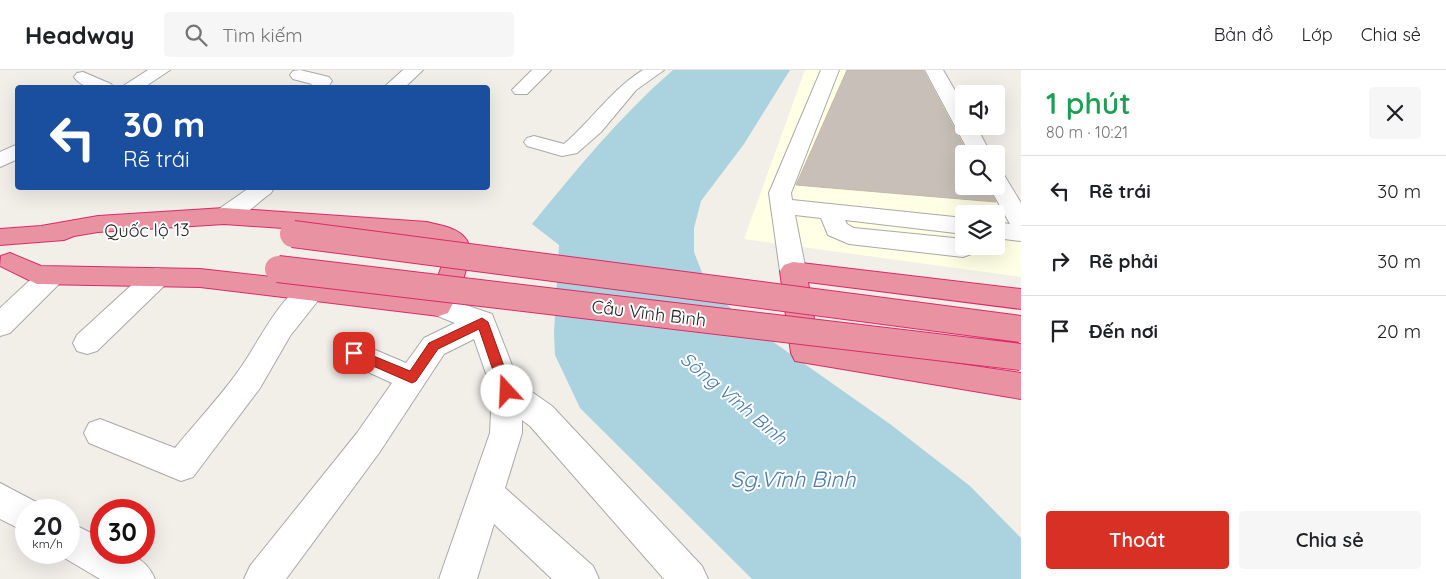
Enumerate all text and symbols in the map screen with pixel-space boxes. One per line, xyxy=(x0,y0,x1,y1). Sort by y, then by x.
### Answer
search box xyxy=(164,12,514,57)
text: Headway xyxy=(25,20,134,50)
icon: search xyxy=(182,21,210,49)
text: Tìm kiếm xyxy=(222,23,303,47)
text: Bản đồ xyxy=(1214,23,1273,46)
text: Lớp xyxy=(1301,23,1333,46)
text: Chia sẻ xyxy=(1361,23,1421,46)
text: 1 phút xyxy=(1046,84,1131,122)
map controls xyxy=(955,85,1005,255)
button: sound xyxy=(955,85,1005,135)
button: close xyxy=(1369,87,1421,139)
text: 30 m xyxy=(123,102,205,146)
icon: left xyxy=(40,105,105,170)
text: 80 m · 10:21 xyxy=(1046,122,1128,142)
text: Rẽ trái xyxy=(123,145,190,173)
button: search xyxy=(955,145,1005,195)
icon: left xyxy=(1046,177,1074,205)
text: Rẽ trái xyxy=(1089,179,1151,203)
text: 30 m xyxy=(1377,179,1421,203)
button: layers xyxy=(955,205,1005,255)
street label: Quốc lộ 13 xyxy=(104,218,190,242)
icon: right xyxy=(1046,247,1074,275)
text: Rẽ phải xyxy=(1089,249,1158,273)
text: 30 m xyxy=(1377,249,1421,273)
street label: Cầu Vĩnh Bình xyxy=(590,295,708,331)
icon: arrive xyxy=(1046,317,1074,345)
text: Đến nơi xyxy=(1089,319,1158,343)
text: 20 m xyxy=(1377,319,1421,343)
pin xyxy=(333,332,375,374)
icon: arrive xyxy=(340,339,368,367)
water label: Sông Vĩnh Bình xyxy=(676,346,793,450)
position arrow xyxy=(480,364,532,416)
water label: Sg.Vĩnh Bình xyxy=(731,465,856,493)
speed limit sign: 30 xyxy=(90,499,155,564)
text: 20 xyxy=(33,510,62,541)
button: Thoát xyxy=(1046,511,1229,569)
button: Chia sẻ xyxy=(1239,511,1421,569)
text: km/h xyxy=(32,536,63,551)

